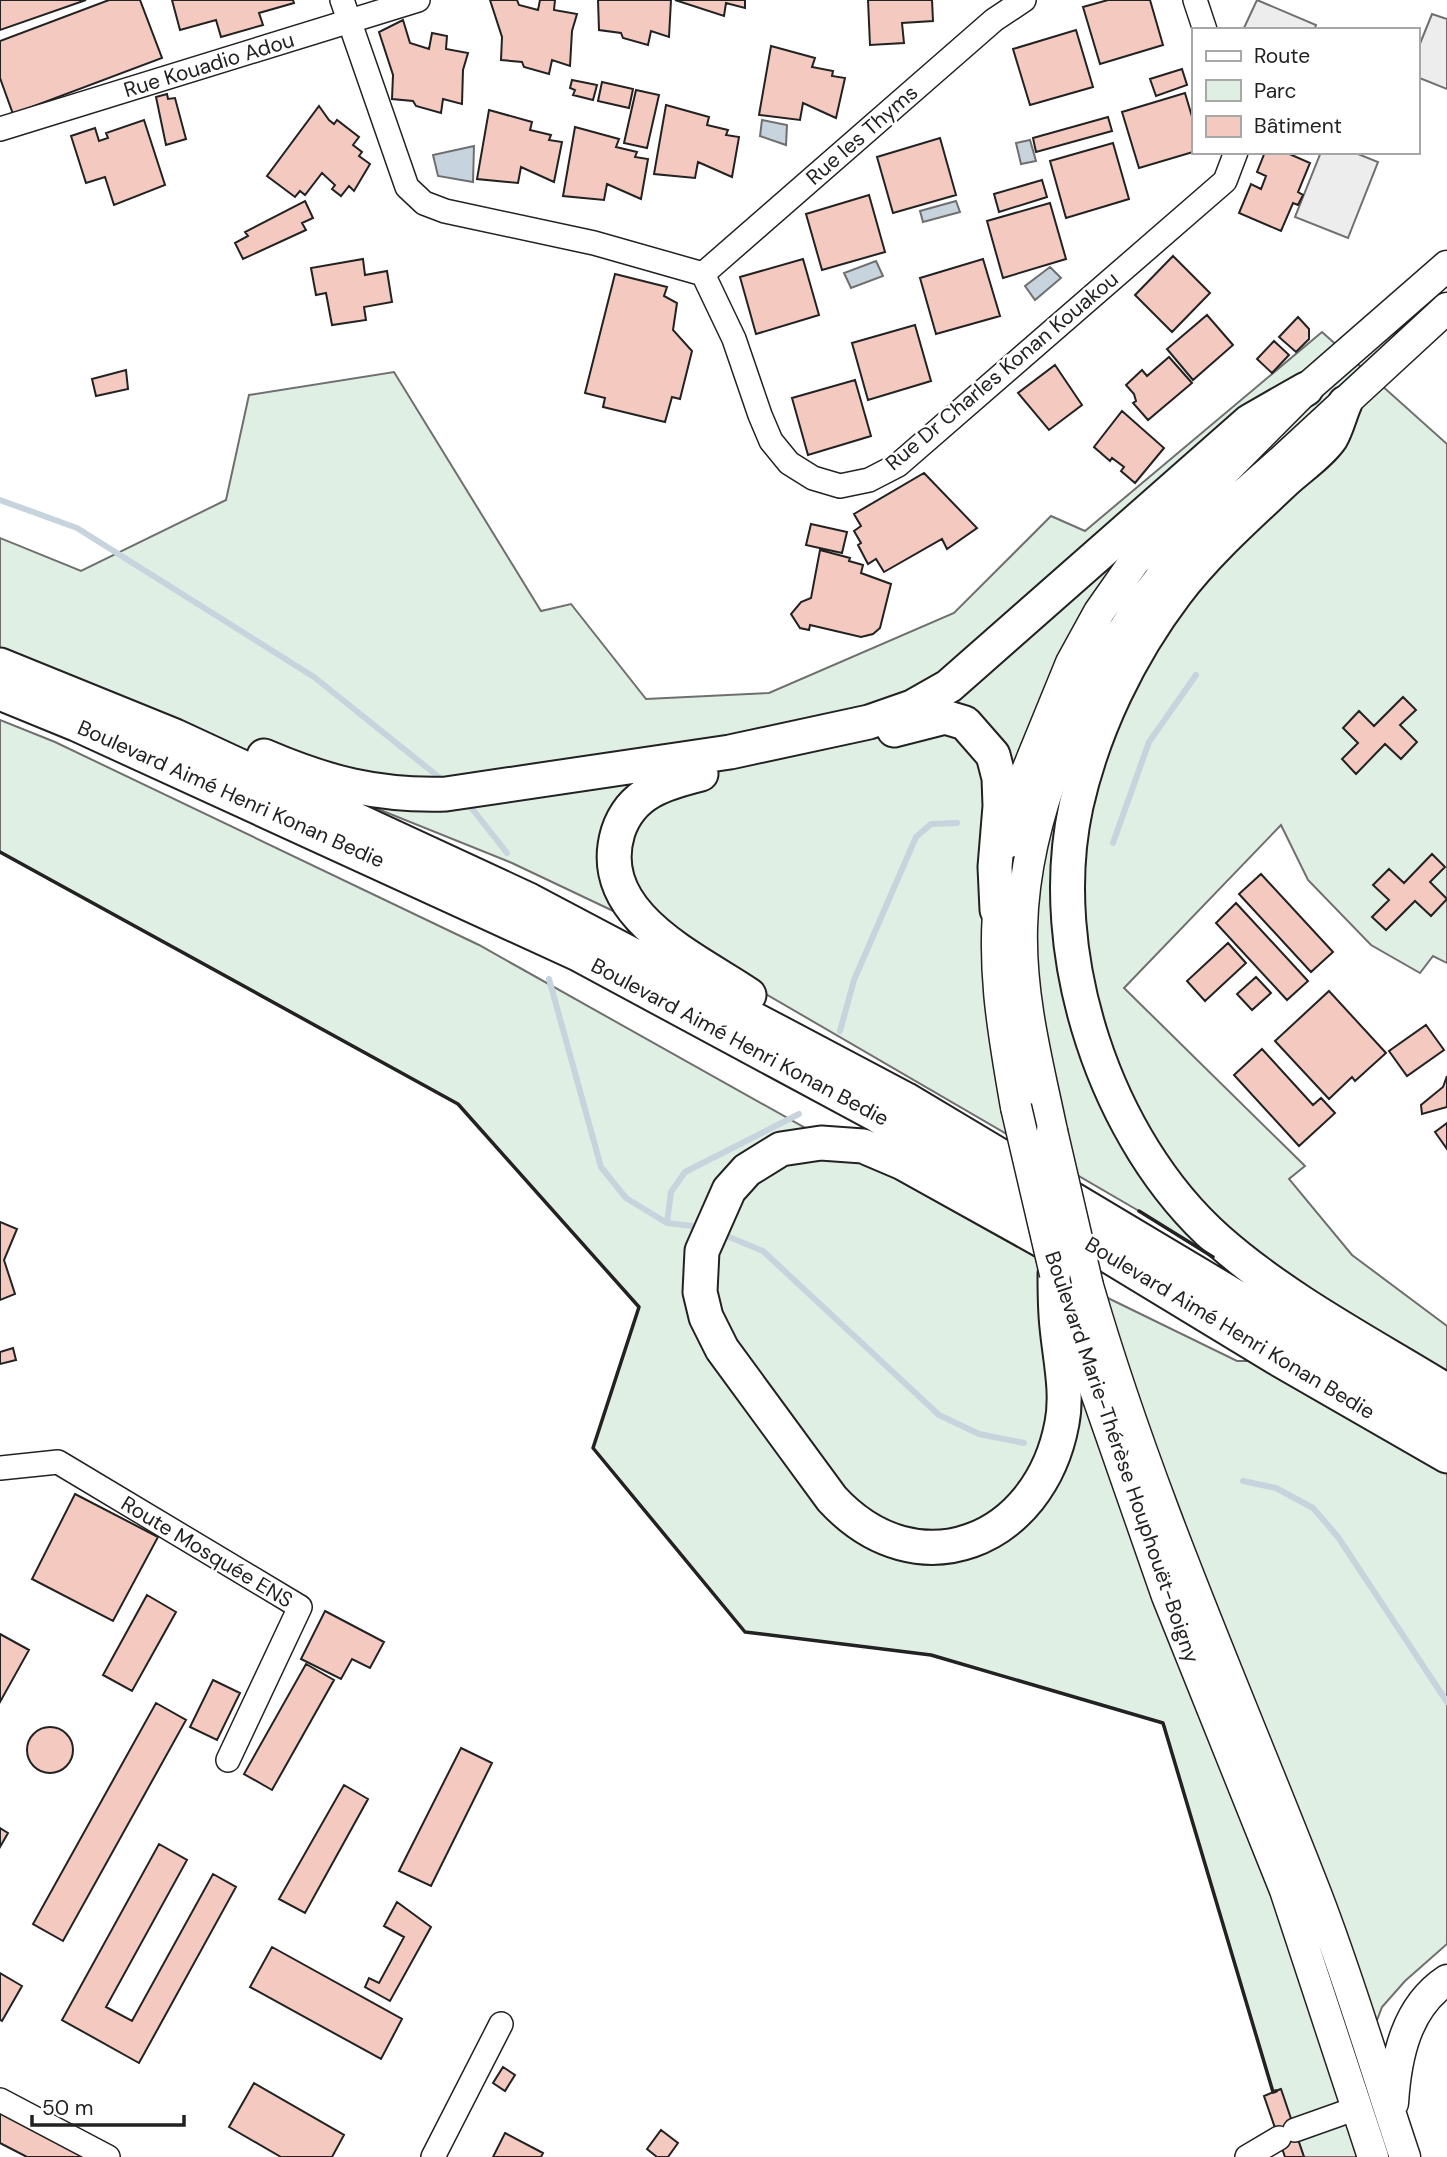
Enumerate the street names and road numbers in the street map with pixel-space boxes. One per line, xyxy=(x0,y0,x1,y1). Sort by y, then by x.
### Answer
street label: Rue Kouadio Adou xyxy=(120,26,298,104)
street label: Rue les Thyms xyxy=(800,79,924,191)
street label: Rue Dr Charles Konan Kouakou xyxy=(880,265,1124,477)
street label: Boulevard Aimé Henri Konan Bedie xyxy=(73,713,389,875)
street label: Boulevard Aimé Henri Konan Bedie xyxy=(586,951,894,1133)
street label: Boulevard Aimé Henri Konan Bedie xyxy=(1080,1230,1380,1426)
street label: Boulevard Marie-Thérèse Houphouët-Boigny xyxy=(1038,1247,1206,1667)
street label: Route Mosquée ENS xyxy=(116,1490,298,1614)

